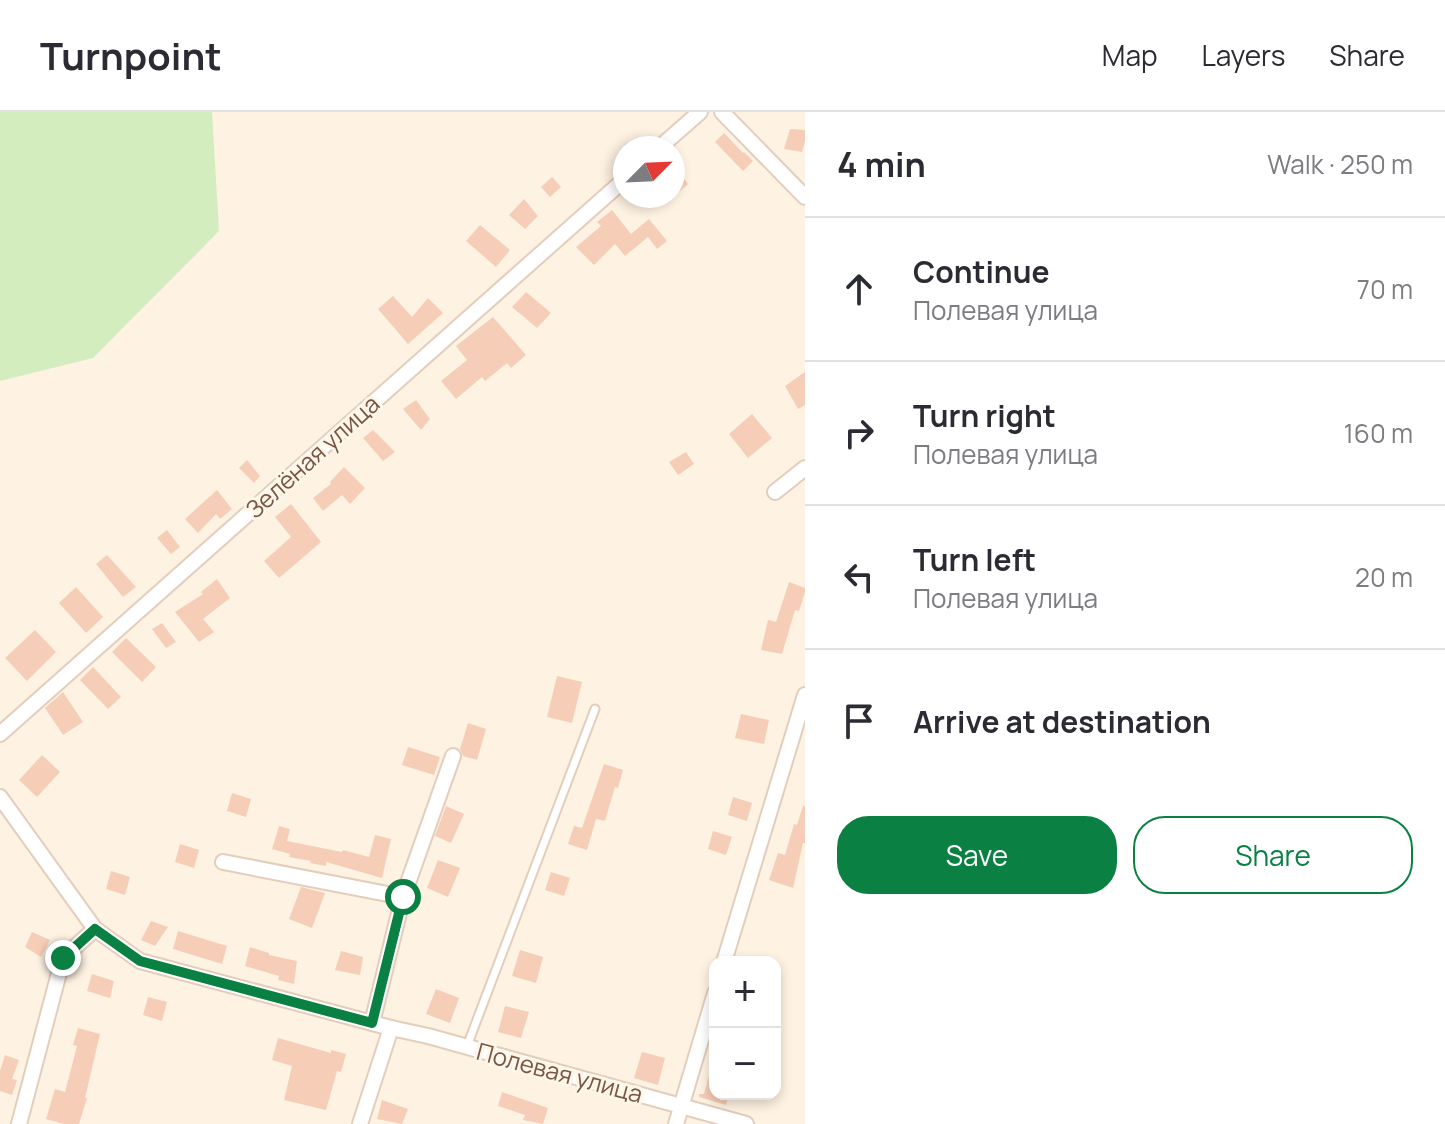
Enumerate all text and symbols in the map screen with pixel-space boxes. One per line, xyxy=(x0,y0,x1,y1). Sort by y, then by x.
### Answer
text: Turnpoint xyxy=(40,29,222,81)
text: Map xyxy=(1102,36,1158,74)
text: Layers xyxy=(1202,36,1285,74)
text: Share xyxy=(1329,36,1405,74)
north arrow xyxy=(613,136,685,208)
text: 4 min xyxy=(837,141,926,187)
text: Walk · 250 m xyxy=(1267,146,1413,182)
text: Continue xyxy=(913,251,1049,292)
icon: ahead xyxy=(837,267,881,311)
text: 70 m xyxy=(1357,271,1413,307)
text: Полевая улица xyxy=(913,292,1098,328)
street label: Зелёная улица xyxy=(238,387,386,525)
text: Turn right xyxy=(913,395,1056,436)
icon: right xyxy=(837,411,881,455)
text: 160 m xyxy=(1344,415,1413,451)
text: Полевая улица xyxy=(913,436,1098,472)
text: Turn left xyxy=(913,539,1036,580)
icon: left xyxy=(837,555,881,599)
text: 20 m xyxy=(1355,559,1413,595)
text: Полевая улица xyxy=(913,580,1098,616)
icon: arrive xyxy=(837,699,881,743)
text: Arrive at destination xyxy=(913,701,1211,742)
button: Save xyxy=(837,816,1117,894)
button: Share xyxy=(1133,816,1413,894)
route start xyxy=(385,879,421,915)
route end xyxy=(45,940,81,976)
map controls xyxy=(709,956,781,1100)
button: + xyxy=(709,956,781,1028)
button: − xyxy=(709,1028,781,1100)
street label: Полевая улица xyxy=(473,1034,647,1110)

